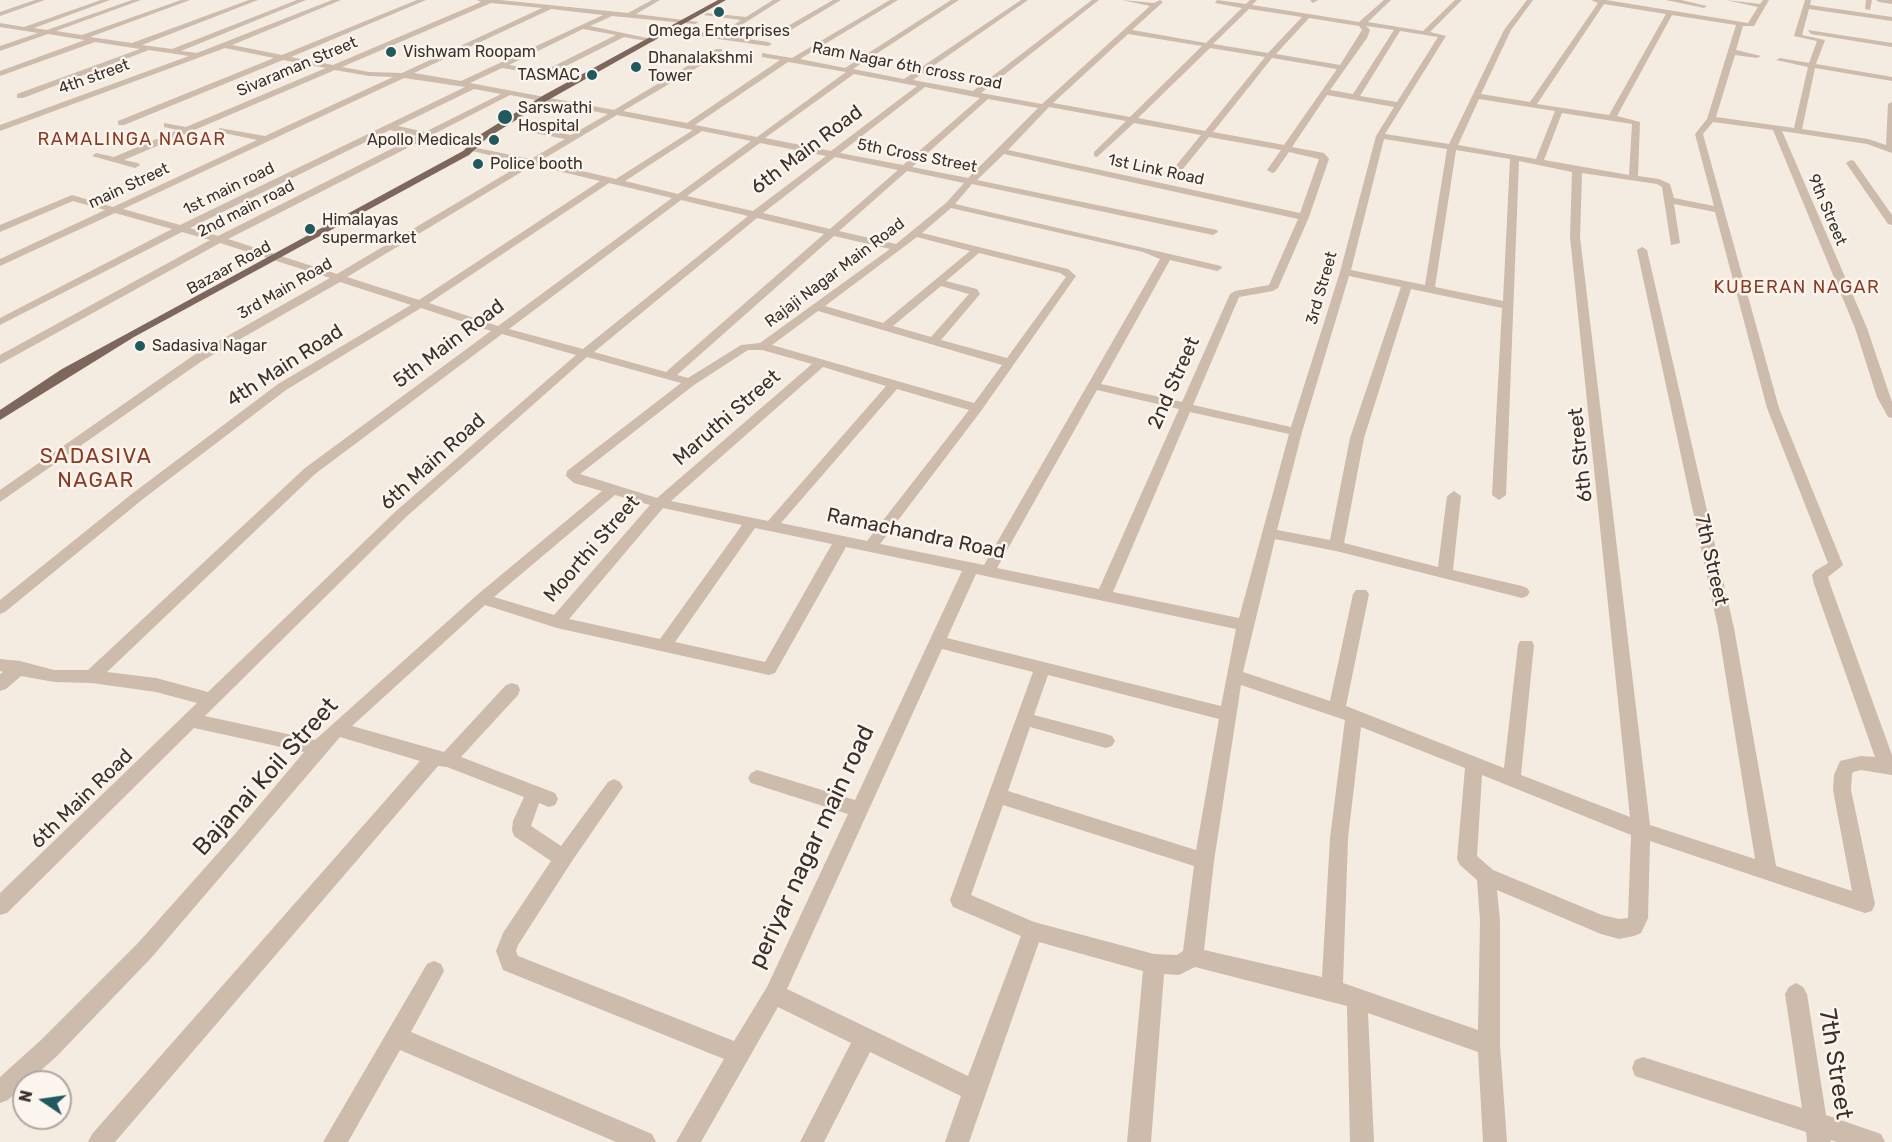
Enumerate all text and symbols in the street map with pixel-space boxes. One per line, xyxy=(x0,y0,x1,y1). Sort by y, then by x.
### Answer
marker: Omega Enterprises xyxy=(712,5,726,19)
place label: Omega Enterprises xyxy=(648,21,790,41)
street label: Sivaraman Street xyxy=(234,33,360,101)
street label: Ram Nagar 6th cross road xyxy=(810,38,1004,94)
place label: Vishwam Roopam xyxy=(403,42,536,62)
marker: Vishwam Roopam xyxy=(384,45,398,59)
place label: Dhanalakshmi Tower xyxy=(648,48,753,86)
street label: 4th street xyxy=(56,55,132,99)
marker: Dhanalakshmi Tower xyxy=(629,60,643,74)
place label: TASMAC xyxy=(518,65,580,85)
marker: TASMAC xyxy=(585,68,599,82)
place label: Sarswathi Hospital xyxy=(518,98,592,136)
street label: 6th Main Road xyxy=(747,100,867,200)
marker: Sarswathi Hospital xyxy=(496,108,514,126)
district label: RAMALINGA NAGAR xyxy=(38,129,226,151)
place label: Apollo Medicals xyxy=(367,130,482,150)
marker: Apollo Medicals xyxy=(487,133,501,147)
street label: 5th Cross Street xyxy=(855,135,979,177)
street label: 1st Link Road xyxy=(1106,150,1206,190)
place label: Police booth xyxy=(490,154,583,174)
marker: Police booth xyxy=(471,157,485,171)
street label: main Street xyxy=(86,159,172,213)
street label: 1st main road xyxy=(180,159,278,219)
street label: 9th Street xyxy=(1803,171,1851,249)
street label: 2nd main road xyxy=(194,176,298,242)
place label: Himalayas supermarket xyxy=(322,210,417,248)
street label: Rajaji Nagar Main Road xyxy=(761,214,909,332)
marker: Himalayas supermarket xyxy=(303,222,317,236)
street label: Bazaar Road xyxy=(184,237,274,299)
street label: 3rd Street xyxy=(1302,249,1342,327)
street label: 3rd Main Road xyxy=(234,254,336,324)
district label: KUBERAN NAGAR xyxy=(1714,277,1880,299)
street label: 5th Main Road xyxy=(389,294,509,394)
street label: 4th Main Road xyxy=(222,320,348,412)
street label: 2nd Street xyxy=(1143,333,1205,433)
place label: Sadasiva Nagar xyxy=(152,336,267,356)
marker: Sadasiva Nagar xyxy=(133,339,147,353)
street label: Maruthi Street xyxy=(669,365,785,471)
street label: 6th Street xyxy=(1564,407,1598,503)
street label: 6th Main Road xyxy=(376,409,490,515)
district label: SADASIVA NAGAR xyxy=(40,444,152,494)
street label: Moorthi Street xyxy=(539,491,645,607)
street label: Ramachandra Road xyxy=(824,503,1008,565)
street label: 7th Street xyxy=(1689,512,1733,608)
street label: Bajanai Koil Street xyxy=(187,692,345,862)
street label: periyar nagar main road xyxy=(743,721,881,973)
street label: 6th Main Road xyxy=(26,744,138,854)
street label: 7th Street xyxy=(1812,1007,1858,1121)
north arrow xyxy=(12,1070,72,1130)
text: N xyxy=(15,1089,36,1104)

